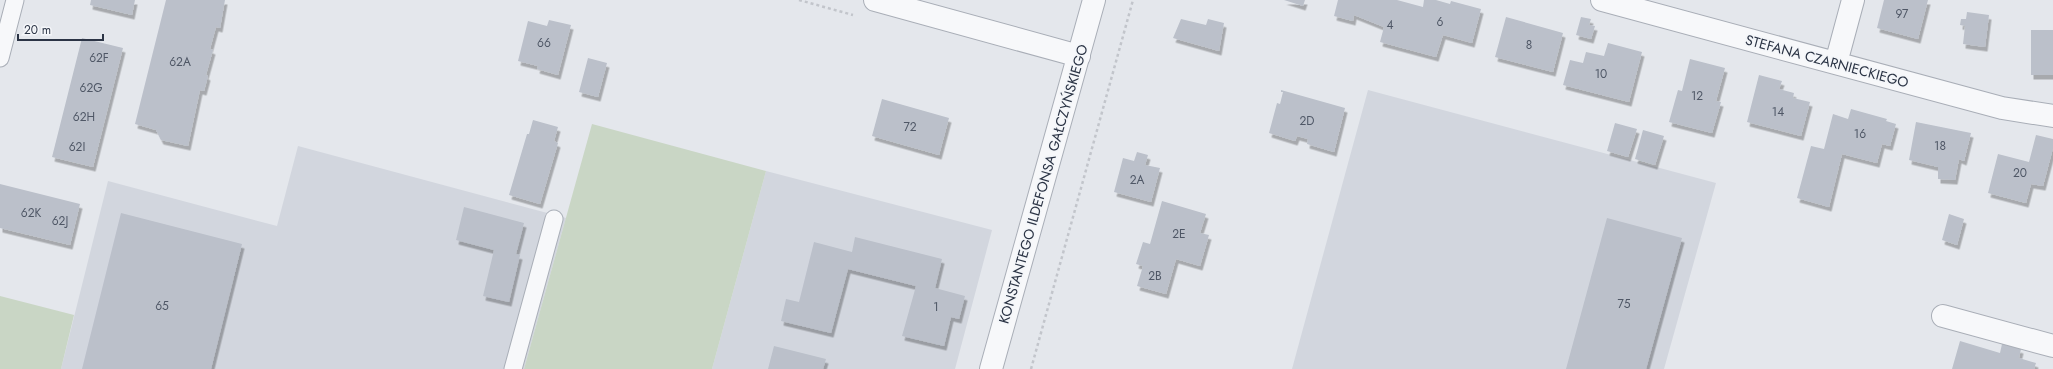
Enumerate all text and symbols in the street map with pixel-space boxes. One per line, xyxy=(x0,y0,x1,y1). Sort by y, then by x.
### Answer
house number: 97 xyxy=(1896,5,1909,23)
house number: 6 xyxy=(1437,13,1444,31)
scale bar xyxy=(18,16,103,42)
house number: 4 xyxy=(1387,16,1394,34)
text: 20 m xyxy=(24,21,51,39)
street label: STEFANA CZARNIECKIEGO xyxy=(1743,30,1911,92)
house number: 66 xyxy=(537,34,551,52)
house number: 8 xyxy=(1526,36,1532,54)
street label: KONSTANTEGO ILDEFONSA GAŁCZYŃSKIEGO xyxy=(993,42,1093,326)
house number: 62F xyxy=(89,49,109,67)
house number: 62A xyxy=(169,53,191,71)
house number: 10 xyxy=(1595,65,1607,83)
house number: 62G xyxy=(79,79,103,97)
house number: 12 xyxy=(1691,87,1703,105)
house number: 14 xyxy=(1772,103,1784,121)
house number: 62H xyxy=(73,108,95,126)
house number: 2D xyxy=(1300,112,1315,130)
house number: 72 xyxy=(903,118,917,136)
house number: 16 xyxy=(1854,125,1866,143)
house number: 18 xyxy=(1934,137,1946,155)
house number: 62I xyxy=(69,138,85,156)
house number: 20 xyxy=(2013,164,2027,182)
house number: 2A xyxy=(1130,171,1144,189)
house number: 62K xyxy=(21,204,41,222)
house number: 62J xyxy=(52,212,68,230)
house number: 2E xyxy=(1172,225,1186,243)
house number: 2B xyxy=(1148,267,1162,285)
house number: 75 xyxy=(1617,295,1631,313)
house number: 65 xyxy=(155,297,169,315)
house number: 1 xyxy=(933,298,939,316)

